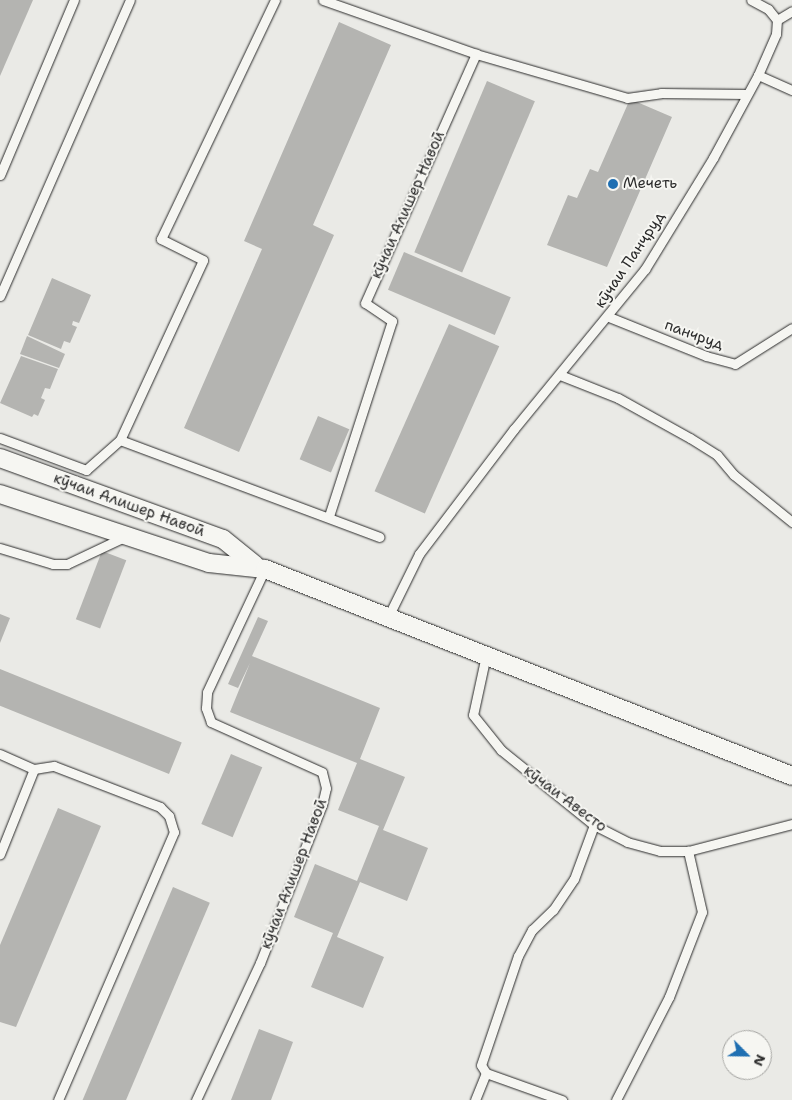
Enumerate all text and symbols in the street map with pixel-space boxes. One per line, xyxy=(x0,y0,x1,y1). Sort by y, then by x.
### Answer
street label: кӯчаи Алишер Навоӣ xyxy=(367,128,449,282)
place label: Мечеть xyxy=(623,175,677,193)
marker: Мечеть xyxy=(607,178,619,190)
street label: кӯчаи Панҷруд xyxy=(591,208,669,312)
street label: панчруд xyxy=(662,316,726,354)
street label: кӯчаи Алишер Навоӣ xyxy=(51,469,207,541)
street label: кӯчаи Авесто xyxy=(520,762,610,836)
street label: кӯчаи Алишер Навоӣ xyxy=(257,796,331,952)
north arrow xyxy=(722,1030,772,1080)
text: N xyxy=(749,1052,770,1069)

